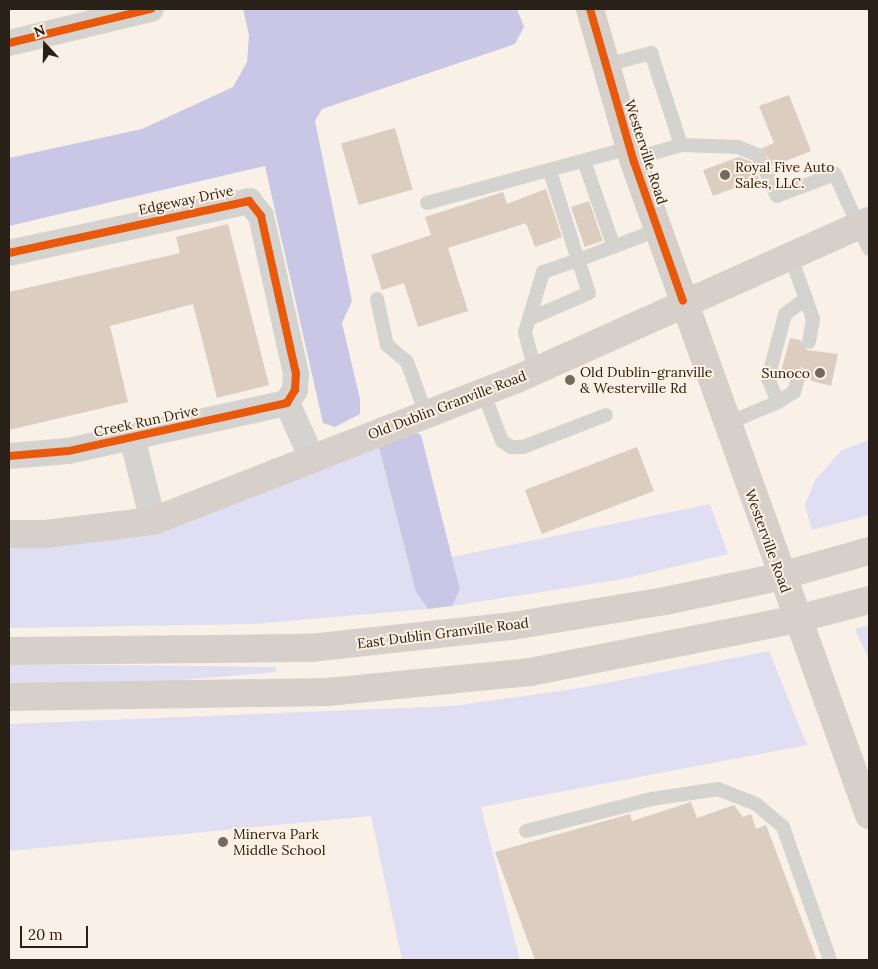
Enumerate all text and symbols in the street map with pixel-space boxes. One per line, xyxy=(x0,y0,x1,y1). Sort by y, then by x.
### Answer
north arrow xyxy=(20,20,70,70)
text: N xyxy=(31,21,48,41)
street label: Westerville Road xyxy=(621,98,671,206)
place label: Royal Five Auto Sales, LLC. xyxy=(735,159,834,192)
marker: Royal Five Auto Sales, LLC. xyxy=(719,169,731,181)
street label: Edgeway Drive xyxy=(137,182,235,218)
place label: Old Dublin-granville & Westerville Rd xyxy=(580,364,712,397)
place label: Sunoco xyxy=(762,365,810,381)
street label: Old Dublin Granville Road xyxy=(365,367,529,443)
marker: Sunoco xyxy=(814,367,826,379)
marker: Old Dublin-granville & Westerville Rd xyxy=(564,374,576,386)
street label: Creek Run Drive xyxy=(92,402,200,440)
street label: Westerville Road xyxy=(741,487,795,595)
street label: East Dublin Granville Road xyxy=(356,614,530,652)
place label: Minerva Park Middle School xyxy=(233,826,326,859)
marker: Minerva Park Middle School xyxy=(217,836,229,848)
scale bar xyxy=(22,916,90,948)
text: 20 m xyxy=(28,925,63,944)

